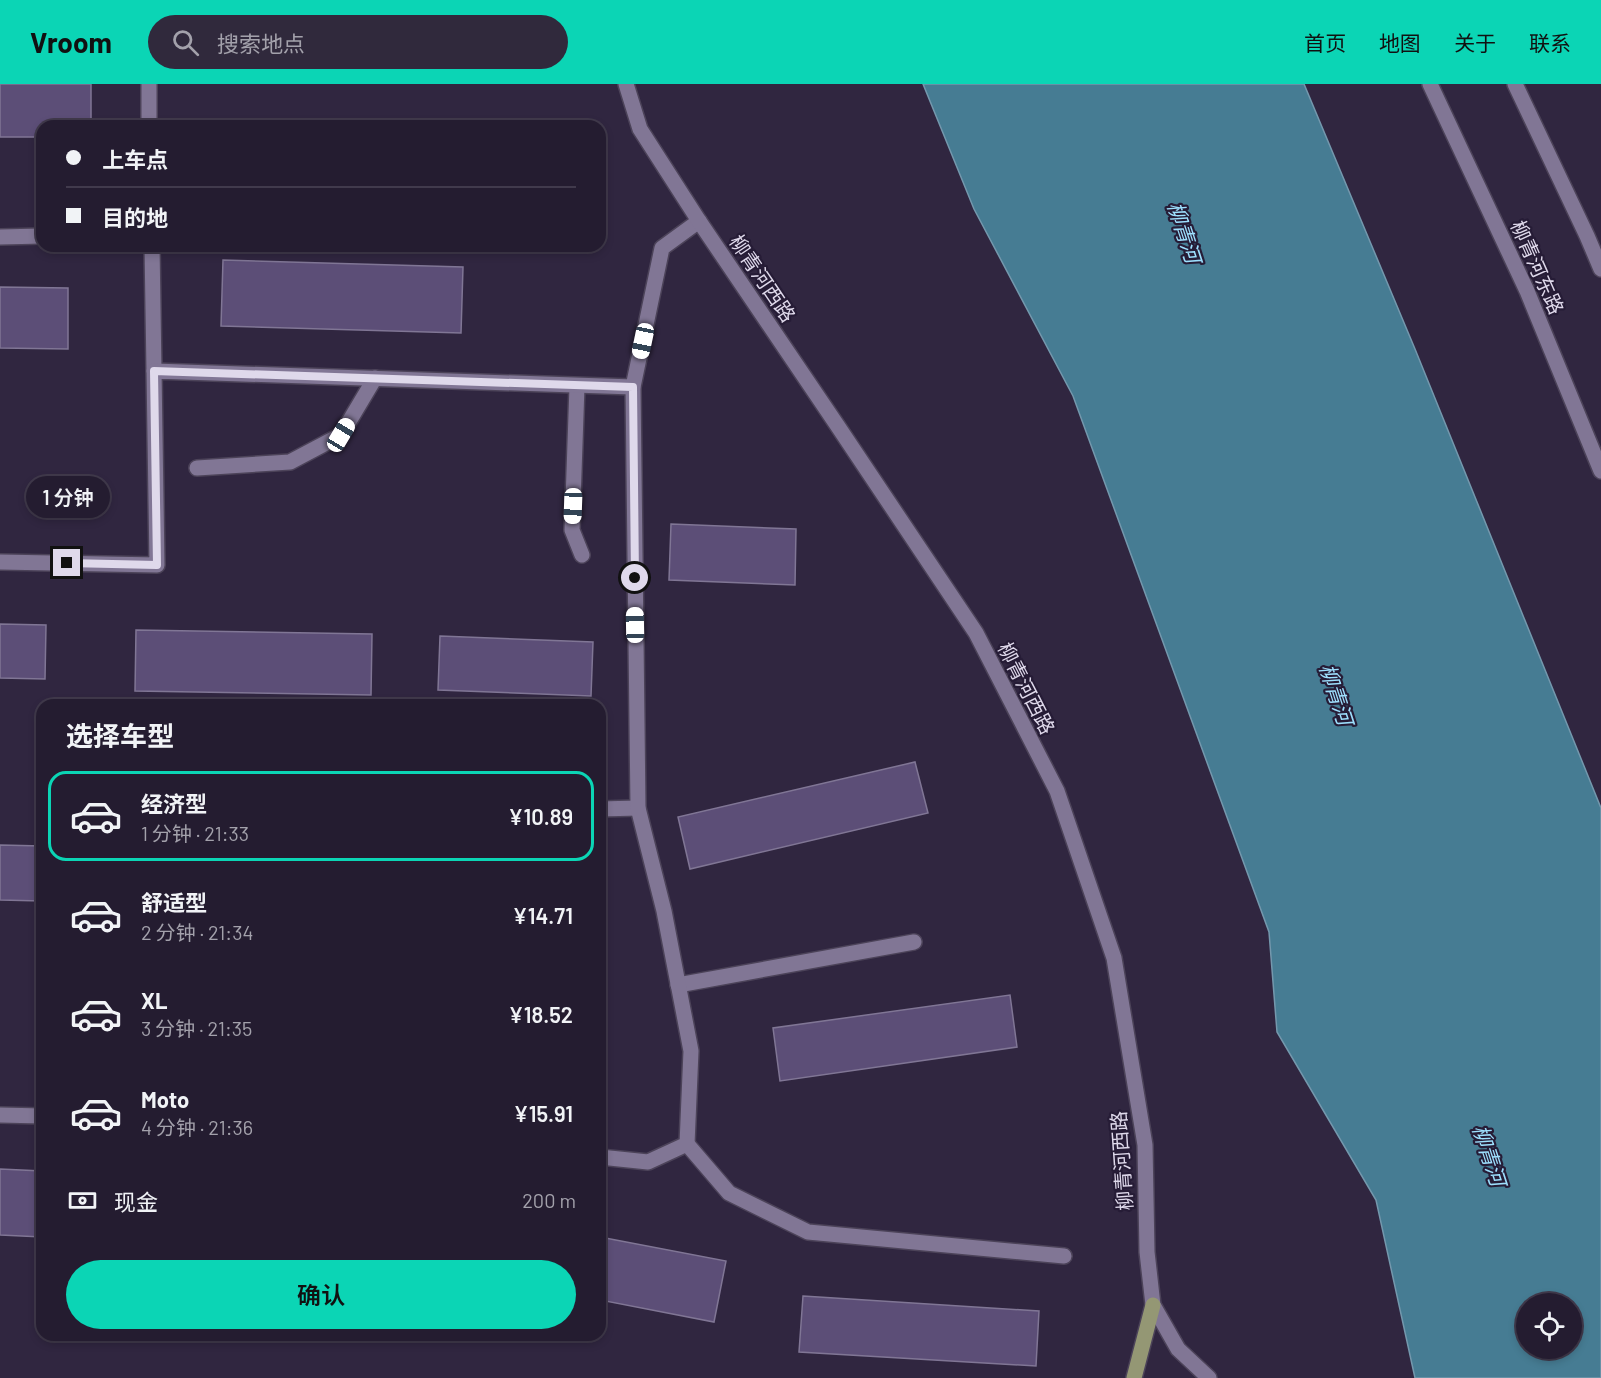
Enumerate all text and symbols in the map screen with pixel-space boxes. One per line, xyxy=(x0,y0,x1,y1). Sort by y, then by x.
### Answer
search box xyxy=(148,15,568,69)
text: Vroom xyxy=(30,25,112,59)
icon: search xyxy=(169,26,202,59)
text: 搜索地点 xyxy=(217,30,305,56)
text: 首页 xyxy=(1304,30,1346,55)
text: 地图 xyxy=(1379,30,1421,55)
text: 关于 xyxy=(1454,30,1496,55)
text: 联系 xyxy=(1529,30,1571,55)
text: 上车点 xyxy=(102,146,168,172)
water label: 柳青河 xyxy=(1163,198,1208,270)
text: 目的地 xyxy=(102,204,168,230)
street label: 柳青河东路 xyxy=(1507,216,1569,318)
street label: 柳青河西路 xyxy=(725,230,801,326)
car xyxy=(630,322,656,360)
car xyxy=(324,415,358,455)
callout: 1 分钟 xyxy=(25,476,109,518)
text: 1 分钟 xyxy=(42,485,94,509)
car xyxy=(563,488,583,524)
route end xyxy=(53,549,80,576)
route start xyxy=(621,564,648,591)
car xyxy=(626,607,644,643)
street label: 柳青河西路 xyxy=(994,638,1060,738)
water label: 柳青河 xyxy=(1315,660,1360,732)
text: 选择车型 xyxy=(66,719,174,751)
icon: car xyxy=(69,789,123,843)
text: 经济型 xyxy=(141,790,207,816)
text: ¥10.89 xyxy=(508,803,573,829)
text: 1 分钟 · 21:33 xyxy=(141,821,249,845)
icon: car xyxy=(69,888,123,942)
text: 舒适型 xyxy=(141,889,207,915)
text: ¥14.71 xyxy=(513,902,573,928)
text: 2 分钟 · 21:34 xyxy=(141,920,253,944)
icon: car xyxy=(69,987,123,1041)
text: XL xyxy=(141,987,167,1013)
text: ¥18.52 xyxy=(509,1001,573,1027)
text: 3 分钟 · 21:35 xyxy=(141,1016,252,1040)
icon: car xyxy=(69,1086,123,1140)
text: Moto xyxy=(141,1086,189,1112)
text: ¥15.91 xyxy=(514,1100,573,1126)
street label: 柳青河西路 xyxy=(1106,1110,1136,1212)
text: 4 分钟 · 21:36 xyxy=(141,1115,253,1139)
water label: 柳青河 xyxy=(1468,1121,1513,1193)
icon: cash xyxy=(66,1184,99,1217)
text: 现金 xyxy=(114,1188,158,1214)
text: 200 m xyxy=(522,1188,576,1212)
button: 确认 xyxy=(66,1260,576,1329)
map controls xyxy=(1516,1293,1582,1359)
button: locate xyxy=(1516,1293,1582,1359)

